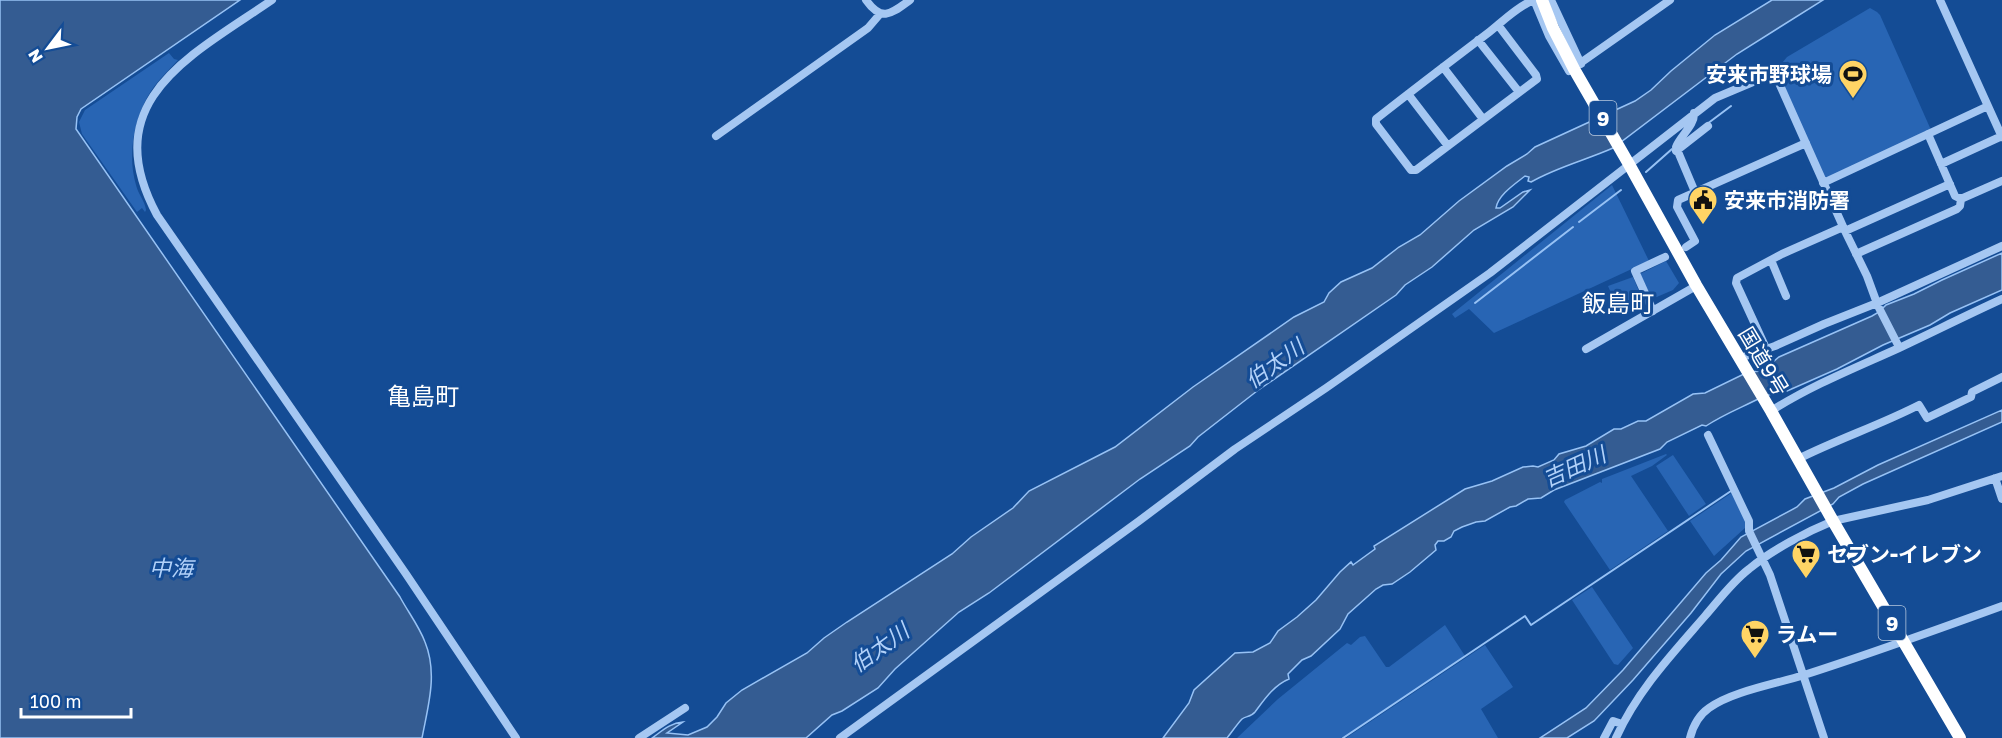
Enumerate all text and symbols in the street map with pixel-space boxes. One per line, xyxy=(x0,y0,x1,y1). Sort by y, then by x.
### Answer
north arrow xyxy=(18,18,78,78)
text: N xyxy=(24,45,47,66)
sports icon: 安来市野球場 xyxy=(1837,58,1869,100)
place label: 安来市野球場 xyxy=(1706,61,1832,87)
road number: 9 xyxy=(1590,101,1616,135)
public building icon: 安来市消防署 xyxy=(1687,184,1719,226)
place label: 安来市消防署 xyxy=(1724,187,1850,213)
district label: 飯島町 xyxy=(1582,288,1654,317)
street label: 国道9号 xyxy=(1733,322,1795,400)
water label: 伯太川 xyxy=(1239,332,1310,393)
district label: 亀島町 xyxy=(387,381,459,410)
water label: 吉田川 xyxy=(1538,439,1611,492)
supermarket icon: セブン-イレブン xyxy=(1790,538,1822,580)
place label: セブン-イレブン xyxy=(1827,541,1982,567)
water label: 中海 xyxy=(149,554,196,581)
road number: 9 xyxy=(1878,606,1906,640)
water label: 伯太川 xyxy=(844,616,915,677)
supermarket icon: ラムー xyxy=(1739,618,1771,660)
place label: ラムー xyxy=(1776,621,1838,647)
scale bar xyxy=(21,681,130,719)
text: 100 m xyxy=(30,690,81,712)

